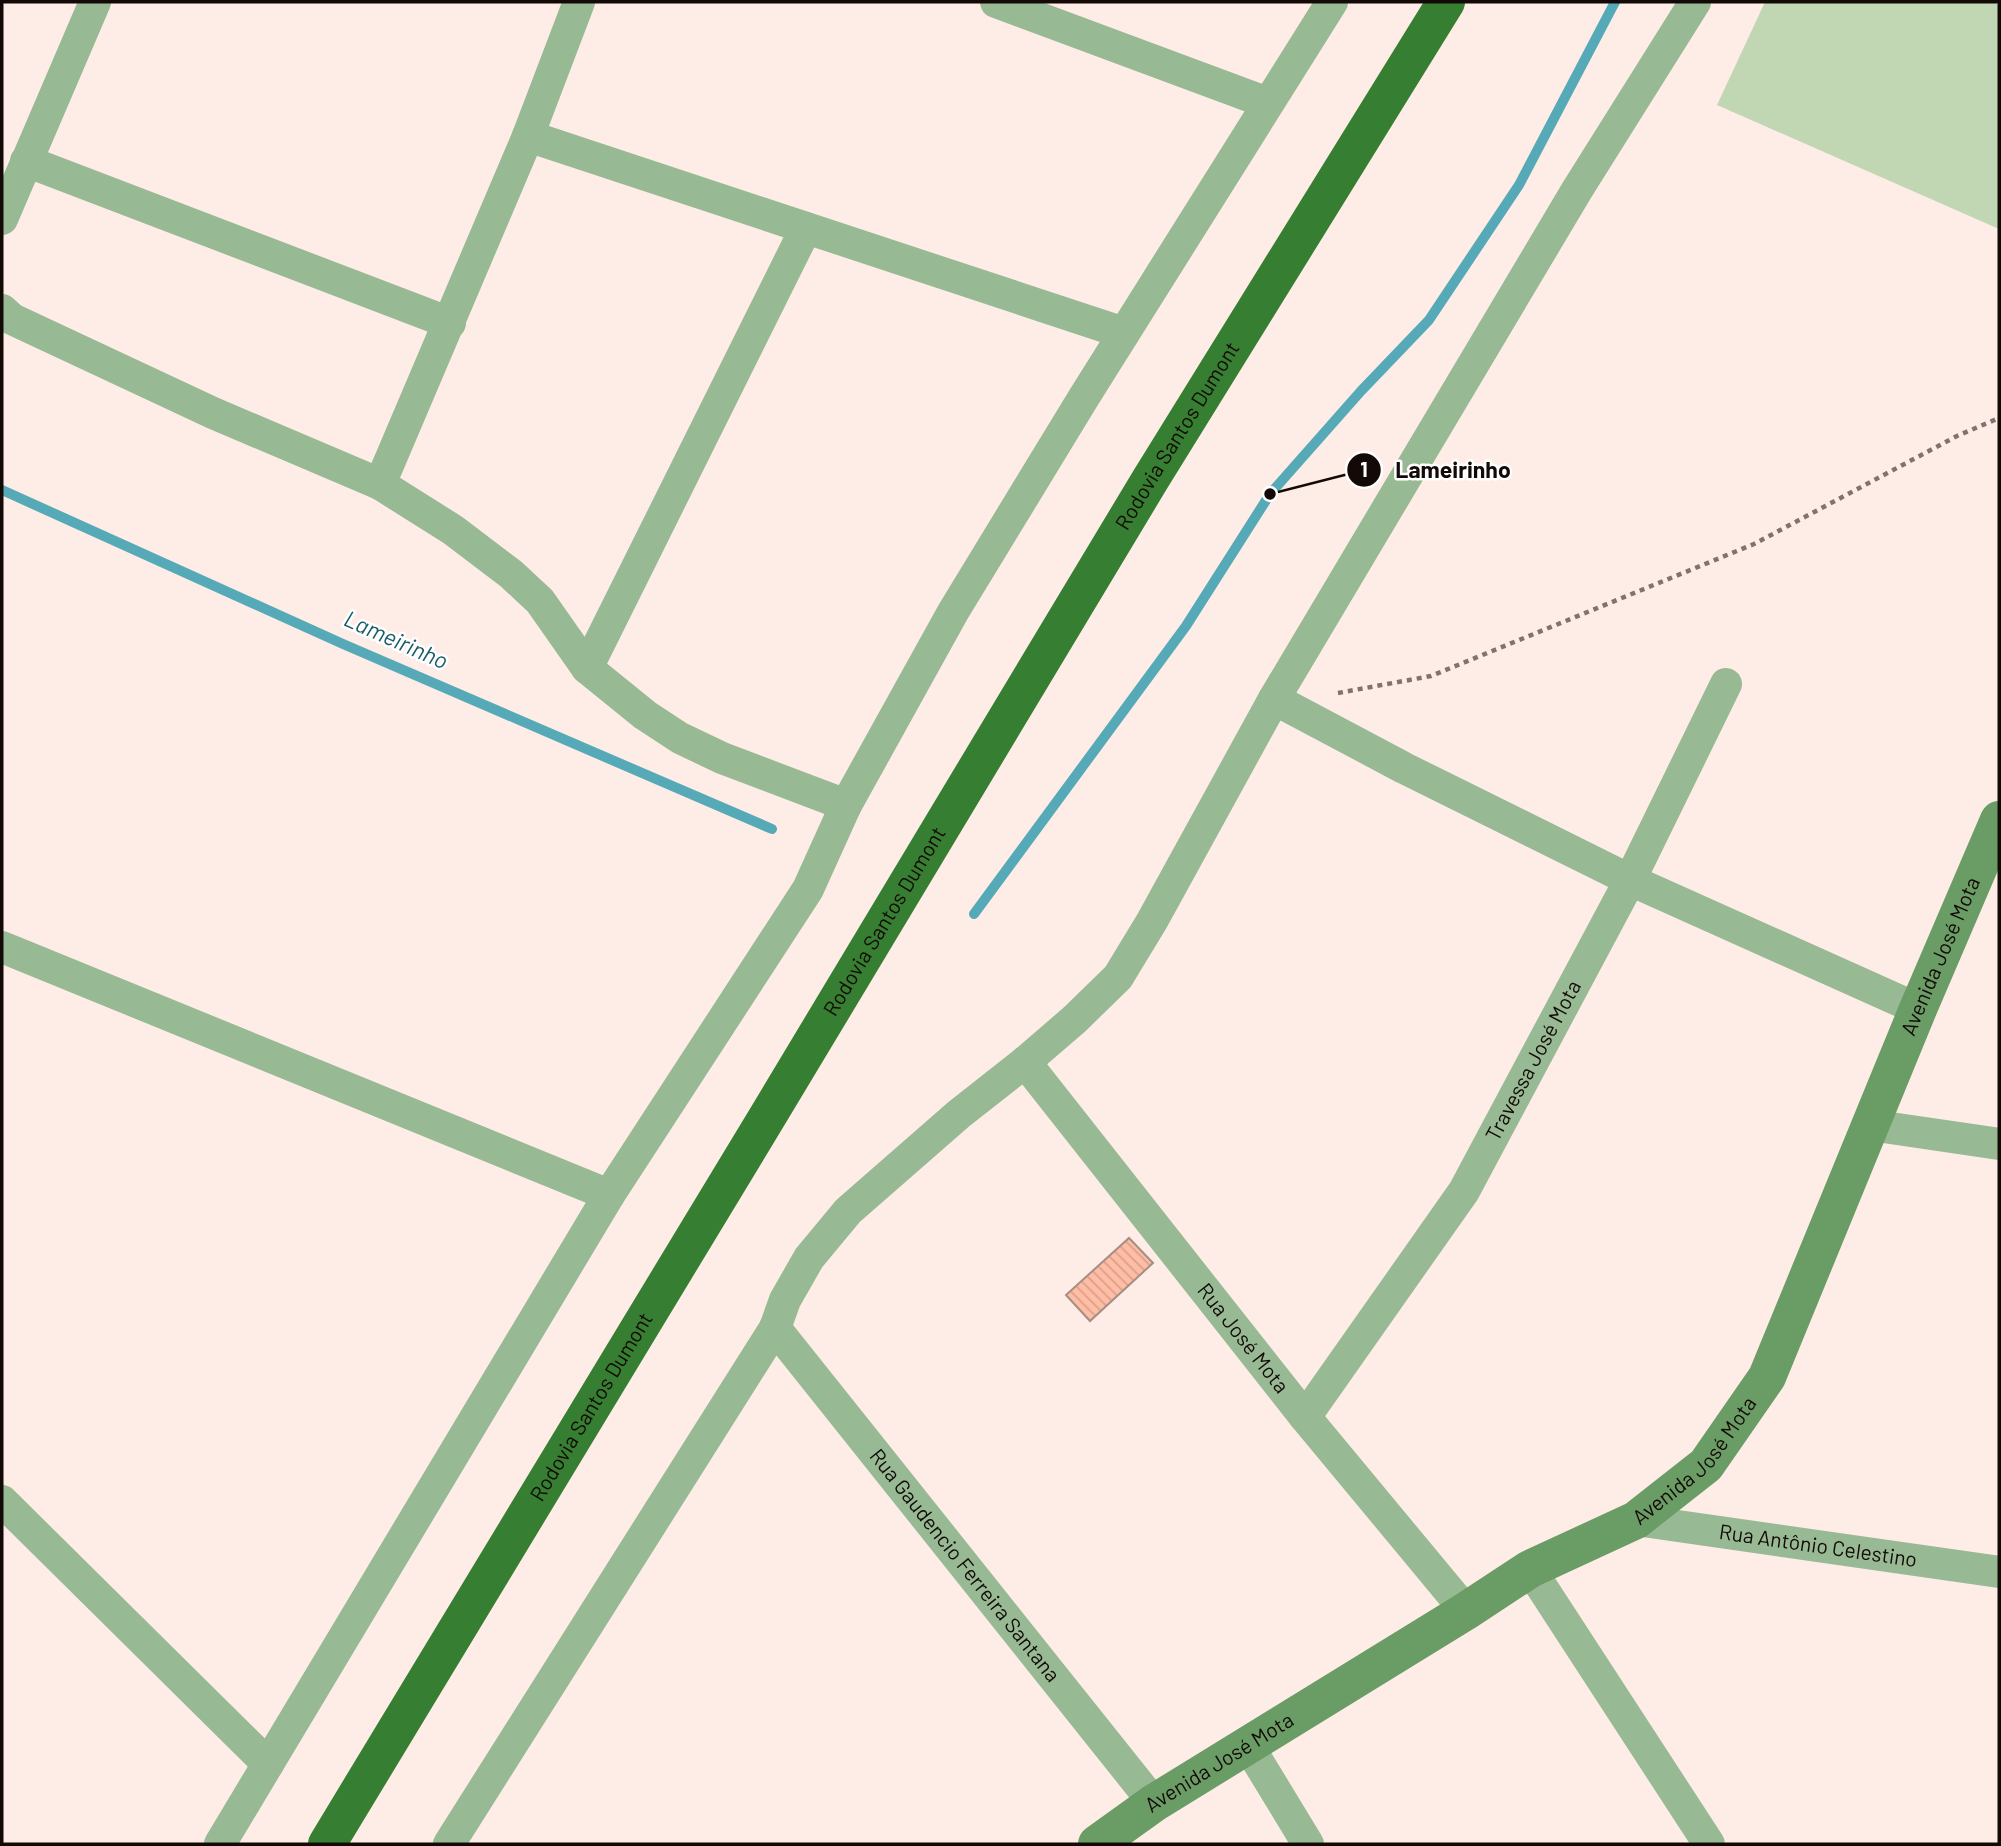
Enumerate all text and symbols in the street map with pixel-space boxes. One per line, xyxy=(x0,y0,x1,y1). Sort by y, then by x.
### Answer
street label: Rodovia Santos Dumont xyxy=(1109,337,1244,534)
callout: Lameirinho xyxy=(1346,448,1524,492)
text: Lameirinho xyxy=(1395,455,1511,483)
text: 1 xyxy=(1360,456,1368,481)
water label: Lameirinho xyxy=(340,604,453,674)
street label: Rodovia Santos Dumont xyxy=(817,822,950,1020)
street label: Avenida José Mota xyxy=(1895,873,1984,1039)
street label: Travessa José Mota xyxy=(1479,975,1585,1145)
street label: Rua José Mota xyxy=(1193,1278,1295,1397)
street label: Rodovia Santos Dumont xyxy=(524,1307,657,1505)
street label: Avenida José Mota xyxy=(1627,1391,1761,1529)
street label: Rua Gaudencio Ferreira Santana xyxy=(865,1443,1066,1686)
street label: Rua Antônio Celestino xyxy=(1718,1518,1919,1571)
street label: Avenida José Mota xyxy=(1139,1706,1298,1817)

